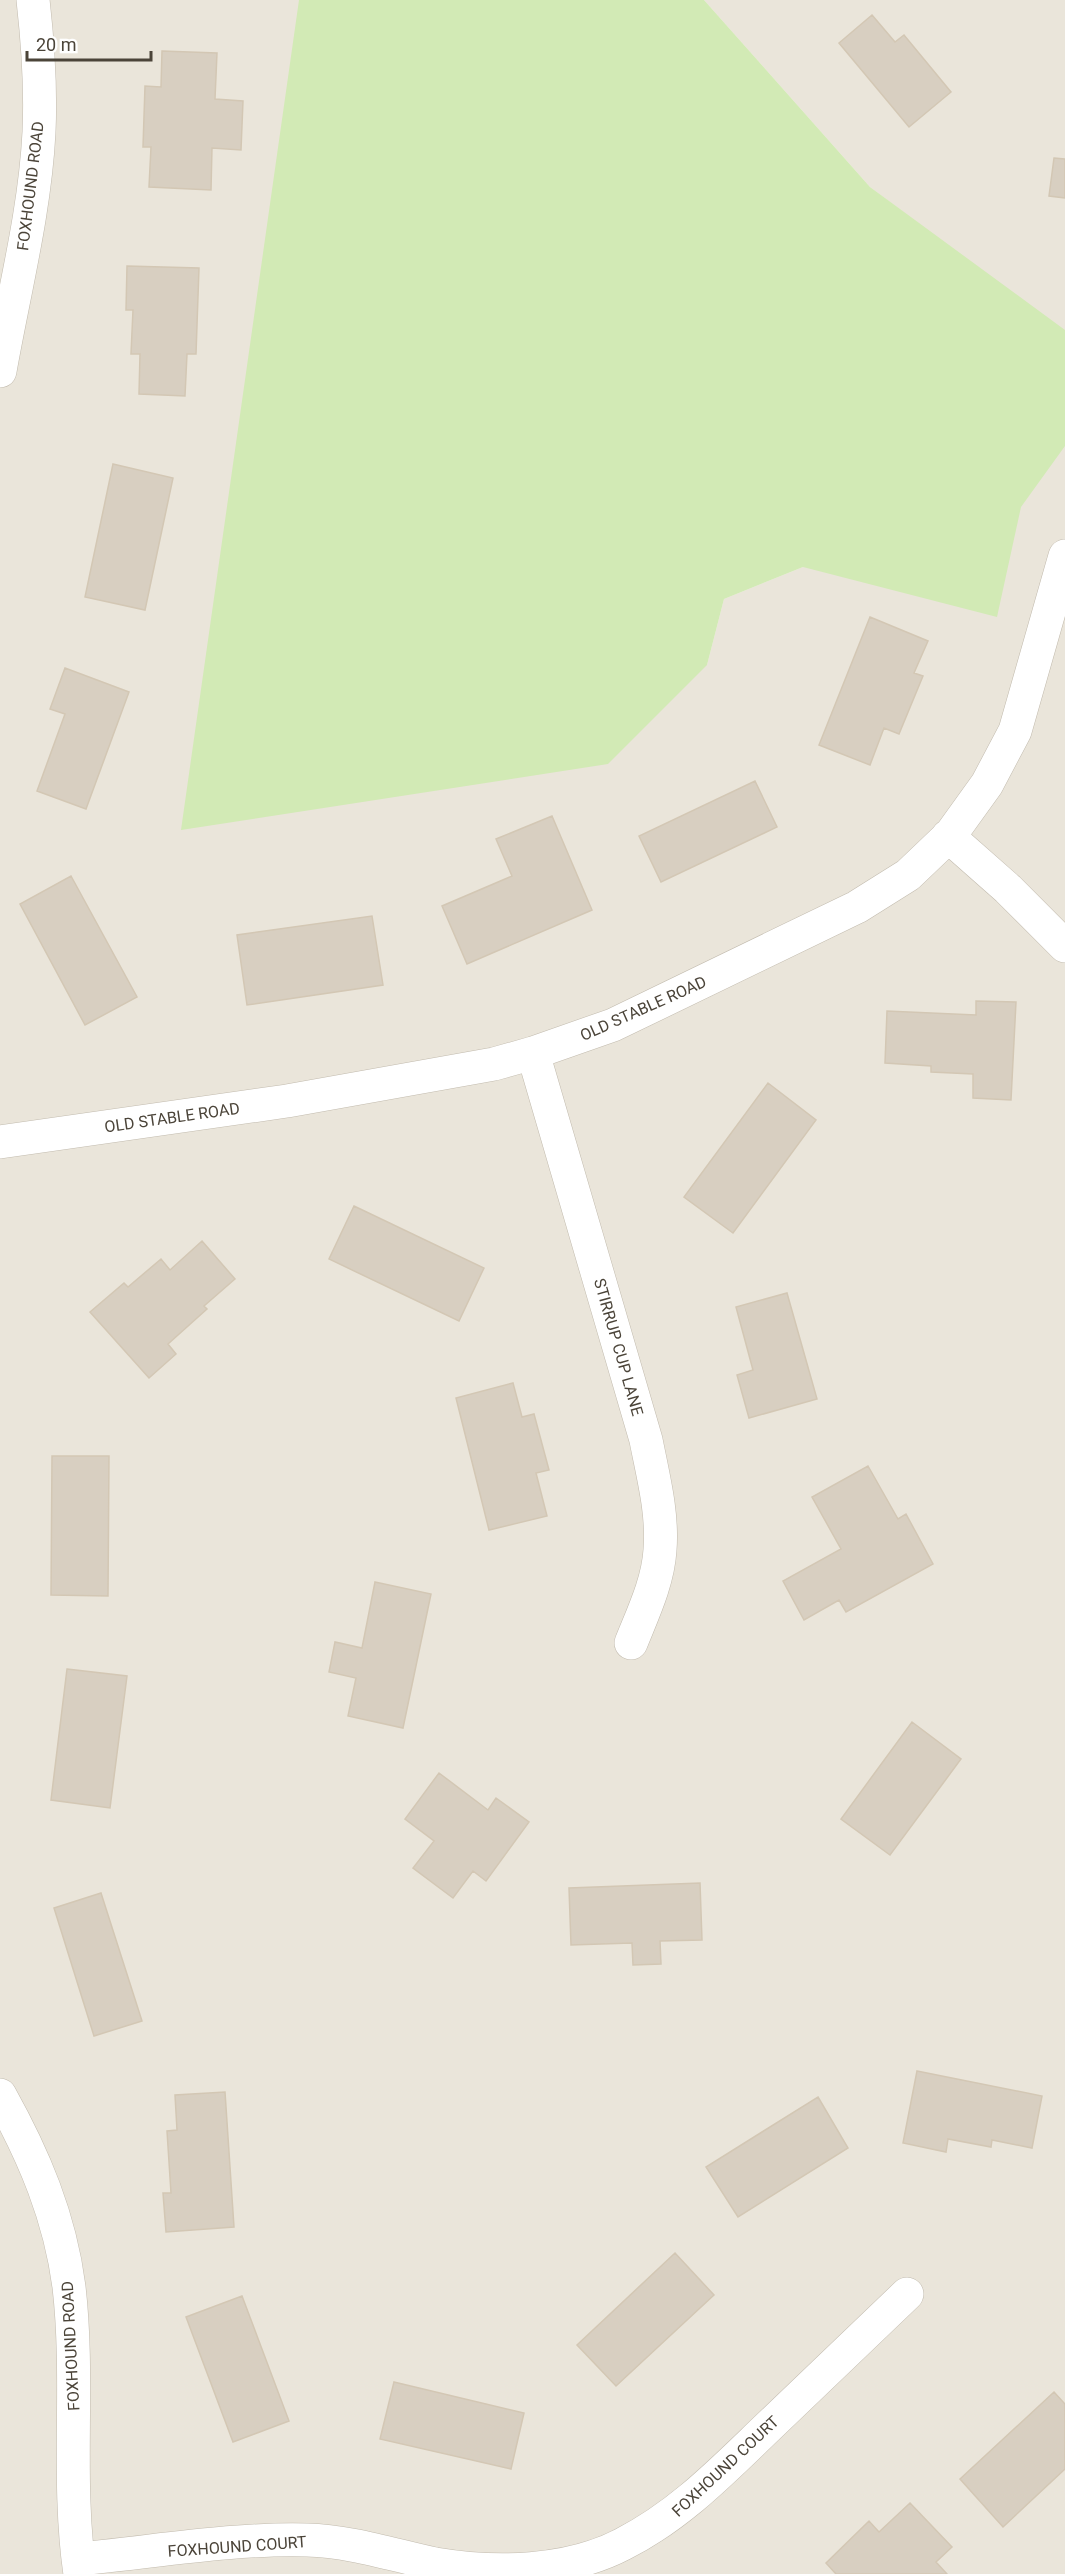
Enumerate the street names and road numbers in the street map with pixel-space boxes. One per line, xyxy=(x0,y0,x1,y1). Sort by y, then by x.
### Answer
street label: FOXHOUND ROAD xyxy=(13,120,48,252)
street label: OLD STABLE ROAD xyxy=(577,972,709,1045)
street label: OLD STABLE ROAD xyxy=(103,1099,241,1136)
street label: STIRRUP CUP LANE xyxy=(590,1276,647,1418)
street label: FOXHOUND ROAD xyxy=(58,2281,83,2411)
street label: FOXHOUND COURT xyxy=(668,2412,783,2521)
street label: FOXHOUND COURT xyxy=(167,2532,307,2561)

